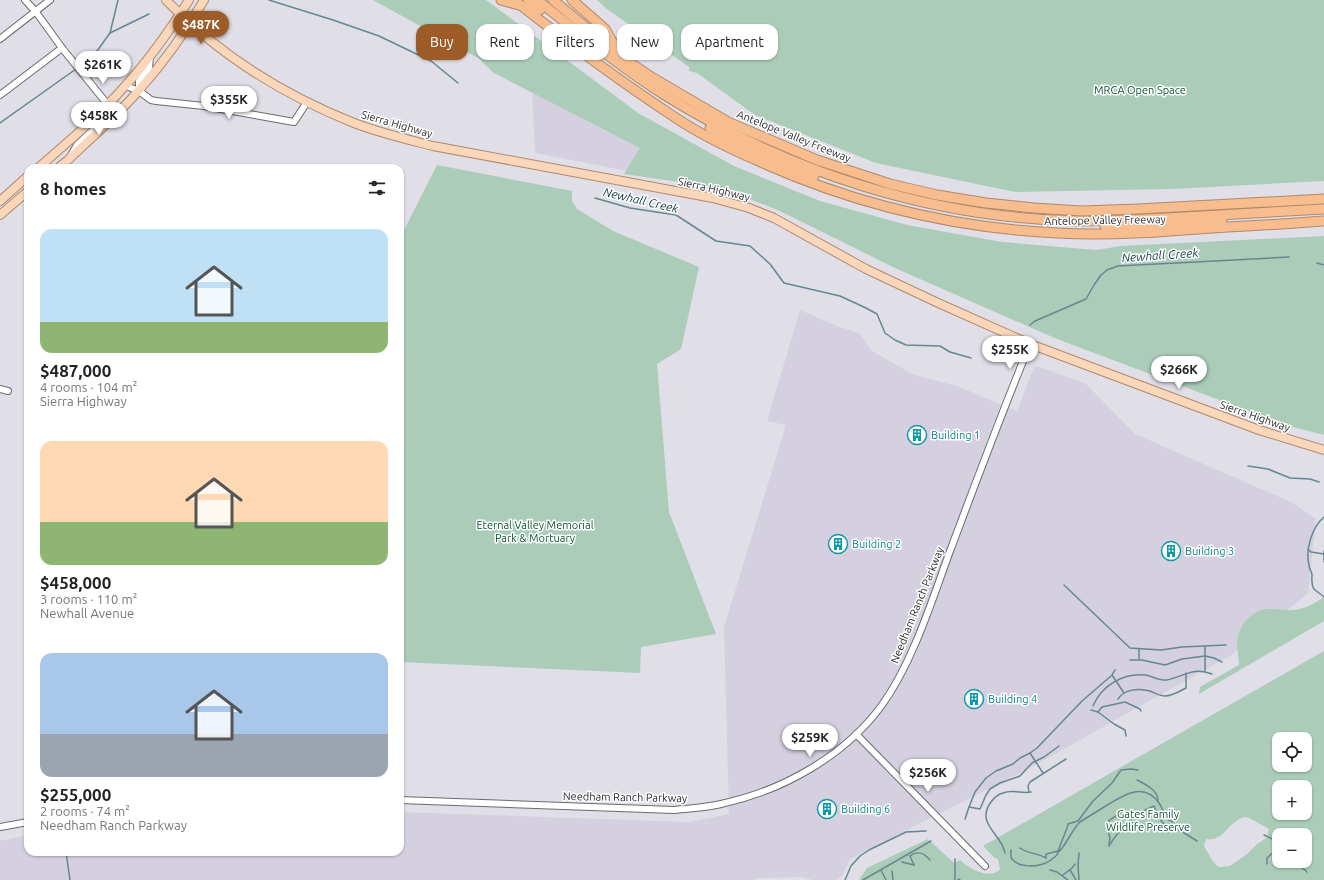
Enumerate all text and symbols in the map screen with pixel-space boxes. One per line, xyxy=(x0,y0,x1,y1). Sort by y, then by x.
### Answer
pin: $487K xyxy=(173,11,229,45)
text: $487K xyxy=(182,17,220,31)
chip: Buy xyxy=(416,24,468,60)
chip: Rent xyxy=(476,24,534,60)
chip: Filters xyxy=(542,24,609,60)
chip: New xyxy=(617,24,673,60)
chip: Apartment xyxy=(681,24,778,60)
pin: $261K xyxy=(75,51,131,85)
text: $261K xyxy=(84,57,122,71)
park label: MRCA Open Space xyxy=(1094,84,1186,96)
pin: $355K xyxy=(201,86,257,120)
text: $355K xyxy=(210,92,248,106)
pin: $458K xyxy=(71,102,127,136)
text: $458K xyxy=(80,108,118,122)
street label: Sierra Highway xyxy=(360,108,435,140)
street label: Antelope Valley Freeway xyxy=(735,108,853,165)
street label: Sierra Highway xyxy=(677,175,752,203)
icon: filters xyxy=(366,177,388,199)
text: 8 homes xyxy=(40,179,106,198)
water label: Newhall Creek xyxy=(602,185,681,215)
street label: Antelope Valley Freeway xyxy=(1044,213,1167,227)
water label: Newhall Creek xyxy=(1121,246,1200,264)
icon: home xyxy=(178,255,250,327)
pin: $255K xyxy=(982,336,1038,370)
text: $255K xyxy=(991,342,1029,356)
pin: $266K xyxy=(1151,356,1207,390)
text: $487,000 xyxy=(40,361,111,380)
text: $266K xyxy=(1160,362,1198,376)
text: 4 rooms · 104 m² xyxy=(40,380,137,394)
text: Sierra Highway xyxy=(40,394,127,408)
street label: Sierra Highway xyxy=(1218,398,1292,434)
building icon: Building 1 xyxy=(906,424,928,446)
place label: Building 1 xyxy=(931,429,980,441)
icon: home xyxy=(178,467,250,539)
park label: Eternal Valley Memorial Park & Mortuary xyxy=(476,519,594,544)
building icon: Building 2 xyxy=(827,533,849,555)
place label: Building 2 xyxy=(852,538,901,550)
building icon: Building 3 xyxy=(1160,540,1182,562)
street label: Needham Ranch Parkway xyxy=(888,544,946,665)
place label: Building 3 xyxy=(1185,545,1234,557)
text: $458,000 xyxy=(40,573,111,592)
text: 3 rooms · 110 m² xyxy=(40,592,137,606)
text: Newhall Avenue xyxy=(40,606,134,620)
icon: home xyxy=(178,679,250,751)
building icon: Building 4 xyxy=(963,688,985,710)
place label: Building 4 xyxy=(988,693,1037,705)
pin: $259K xyxy=(782,724,838,758)
text: $259K xyxy=(791,730,829,744)
map controls xyxy=(1272,732,1312,868)
button: locate xyxy=(1272,732,1312,772)
pin: $256K xyxy=(900,759,956,793)
text: $256K xyxy=(909,765,947,779)
button: + xyxy=(1272,780,1312,820)
text: $255,000 xyxy=(40,785,111,804)
street label: Needham Ranch Parkway xyxy=(563,790,688,804)
building icon: Building 6 xyxy=(816,798,838,820)
place label: Building 6 xyxy=(841,803,890,815)
text: 2 rooms · 74 m² xyxy=(40,804,130,818)
park label: Gates Family Wildlife Preserve xyxy=(1106,808,1190,833)
text: Needham Ranch Parkway xyxy=(40,818,187,832)
button: − xyxy=(1272,828,1312,868)

